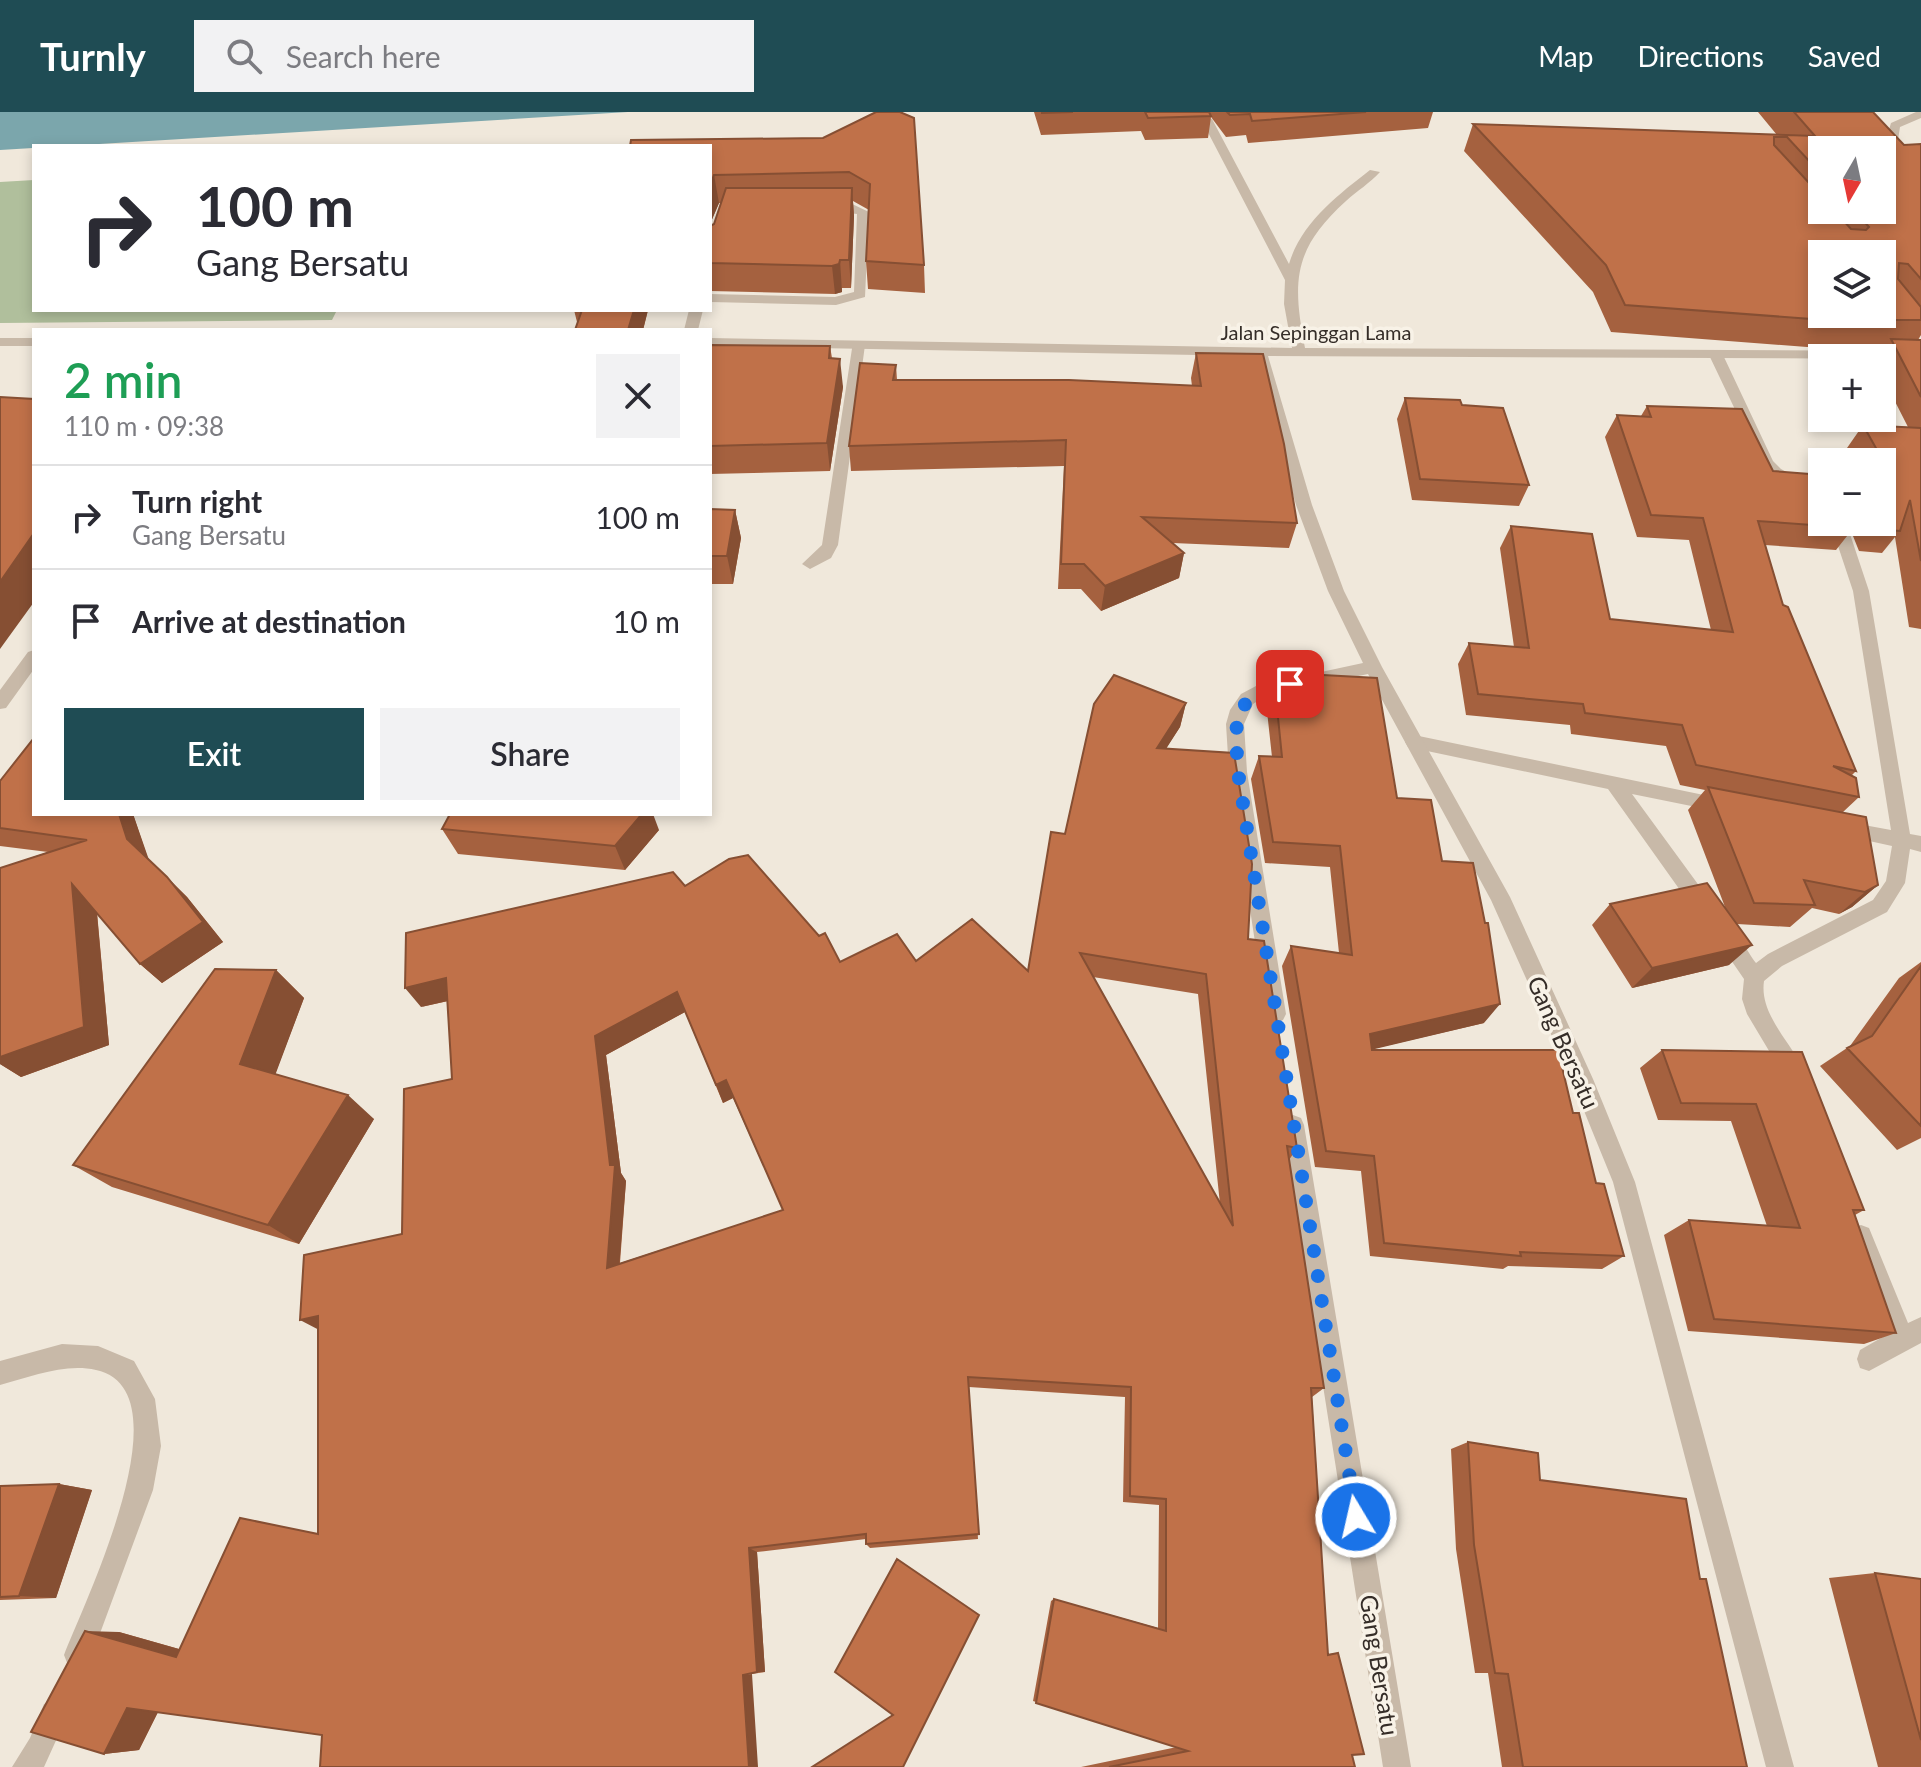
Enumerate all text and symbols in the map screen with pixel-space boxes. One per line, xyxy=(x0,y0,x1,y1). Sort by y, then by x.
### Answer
search box xyxy=(194,20,754,92)
text: Turnly xyxy=(40,33,146,79)
icon: search xyxy=(222,34,266,78)
text: Search here xyxy=(286,38,441,74)
text: Map xyxy=(1538,39,1593,73)
text: Directions xyxy=(1637,39,1764,73)
text: Saved xyxy=(1808,39,1881,73)
north arrow xyxy=(1808,136,1896,224)
map controls xyxy=(1808,136,1896,536)
text: 100 m xyxy=(196,172,354,239)
icon: right xyxy=(64,176,168,280)
text: Gang Bersatu xyxy=(196,240,409,284)
button: layers xyxy=(1808,240,1896,328)
street label: Jalan Sepinggan Lama xyxy=(1220,320,1412,344)
button: + xyxy=(1808,344,1896,432)
text: 2 min xyxy=(64,351,182,408)
button: close xyxy=(596,354,680,438)
text: 110 m · 09:38 xyxy=(64,410,224,442)
button: − xyxy=(1808,448,1896,536)
text: Turn right xyxy=(132,483,262,519)
icon: right xyxy=(64,495,108,539)
text: 100 m xyxy=(595,499,680,535)
text: Gang Bersatu xyxy=(132,519,286,551)
icon: arrive xyxy=(64,599,108,643)
text: Arrive at destination xyxy=(132,603,406,639)
text: 10 m xyxy=(613,603,680,639)
pin xyxy=(1256,650,1324,718)
icon: arrive xyxy=(1268,662,1312,706)
button: Exit xyxy=(64,708,364,800)
button: Share xyxy=(380,708,680,800)
street label: Gang Bersatu xyxy=(1522,971,1606,1113)
position arrow xyxy=(1314,1475,1398,1559)
street label: Gang Bersatu xyxy=(1355,1592,1405,1738)

